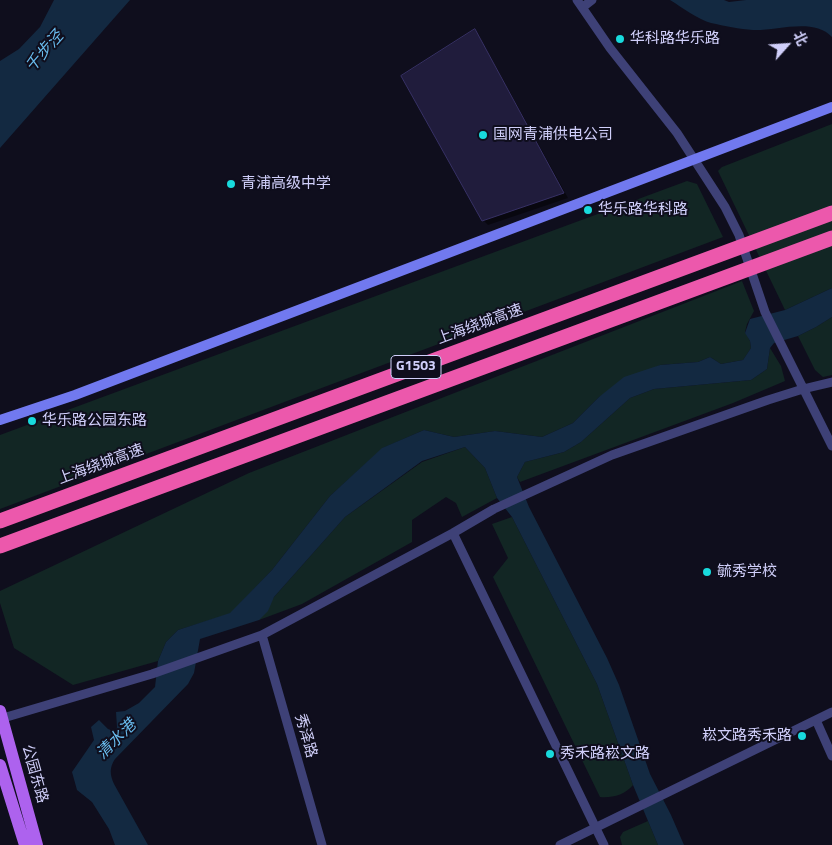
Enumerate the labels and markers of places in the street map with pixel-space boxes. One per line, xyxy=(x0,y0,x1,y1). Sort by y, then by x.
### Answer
place label: 华科路华乐路 xyxy=(630,30,720,48)
marker: 华科路华乐路 xyxy=(614,33,626,45)
place label: 国网青浦供电公司 xyxy=(493,126,613,144)
marker: 国网青浦供电公司 xyxy=(477,129,489,141)
place label: 青浦高级中学 xyxy=(241,175,331,193)
marker: 青浦高级中学 xyxy=(225,178,237,190)
place label: 华乐路华科路 xyxy=(598,201,688,219)
marker: 华乐路华科路 xyxy=(582,204,594,216)
place label: 华乐路公园东路 xyxy=(42,412,147,430)
marker: 华乐路公园东路 xyxy=(26,415,38,427)
place label: 毓秀学校 xyxy=(717,563,777,581)
marker: 毓秀学校 xyxy=(701,566,713,578)
place label: 崧文路秀禾路 xyxy=(702,727,792,745)
marker: 崧文路秀禾路 xyxy=(796,730,808,742)
place label: 秀禾路崧文路 xyxy=(560,745,650,763)
marker: 秀禾路崧文路 xyxy=(544,748,556,760)

